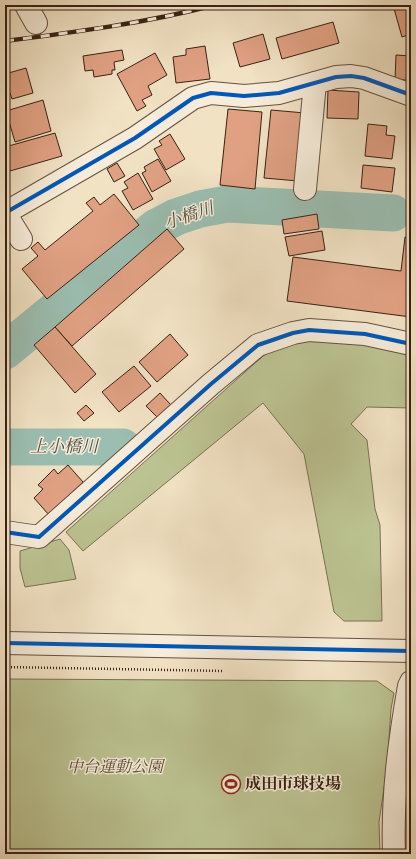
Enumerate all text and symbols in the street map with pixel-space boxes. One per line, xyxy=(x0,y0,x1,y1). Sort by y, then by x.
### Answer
water label: 小橋川 xyxy=(161,197,219,235)
water label: 上小橋川 xyxy=(30,436,100,458)
park label: 中台運動公園 xyxy=(67,757,166,777)
sports icon: 成田市球技場 xyxy=(220,773,242,795)
place label: 成田市球技場 xyxy=(245,774,341,794)

